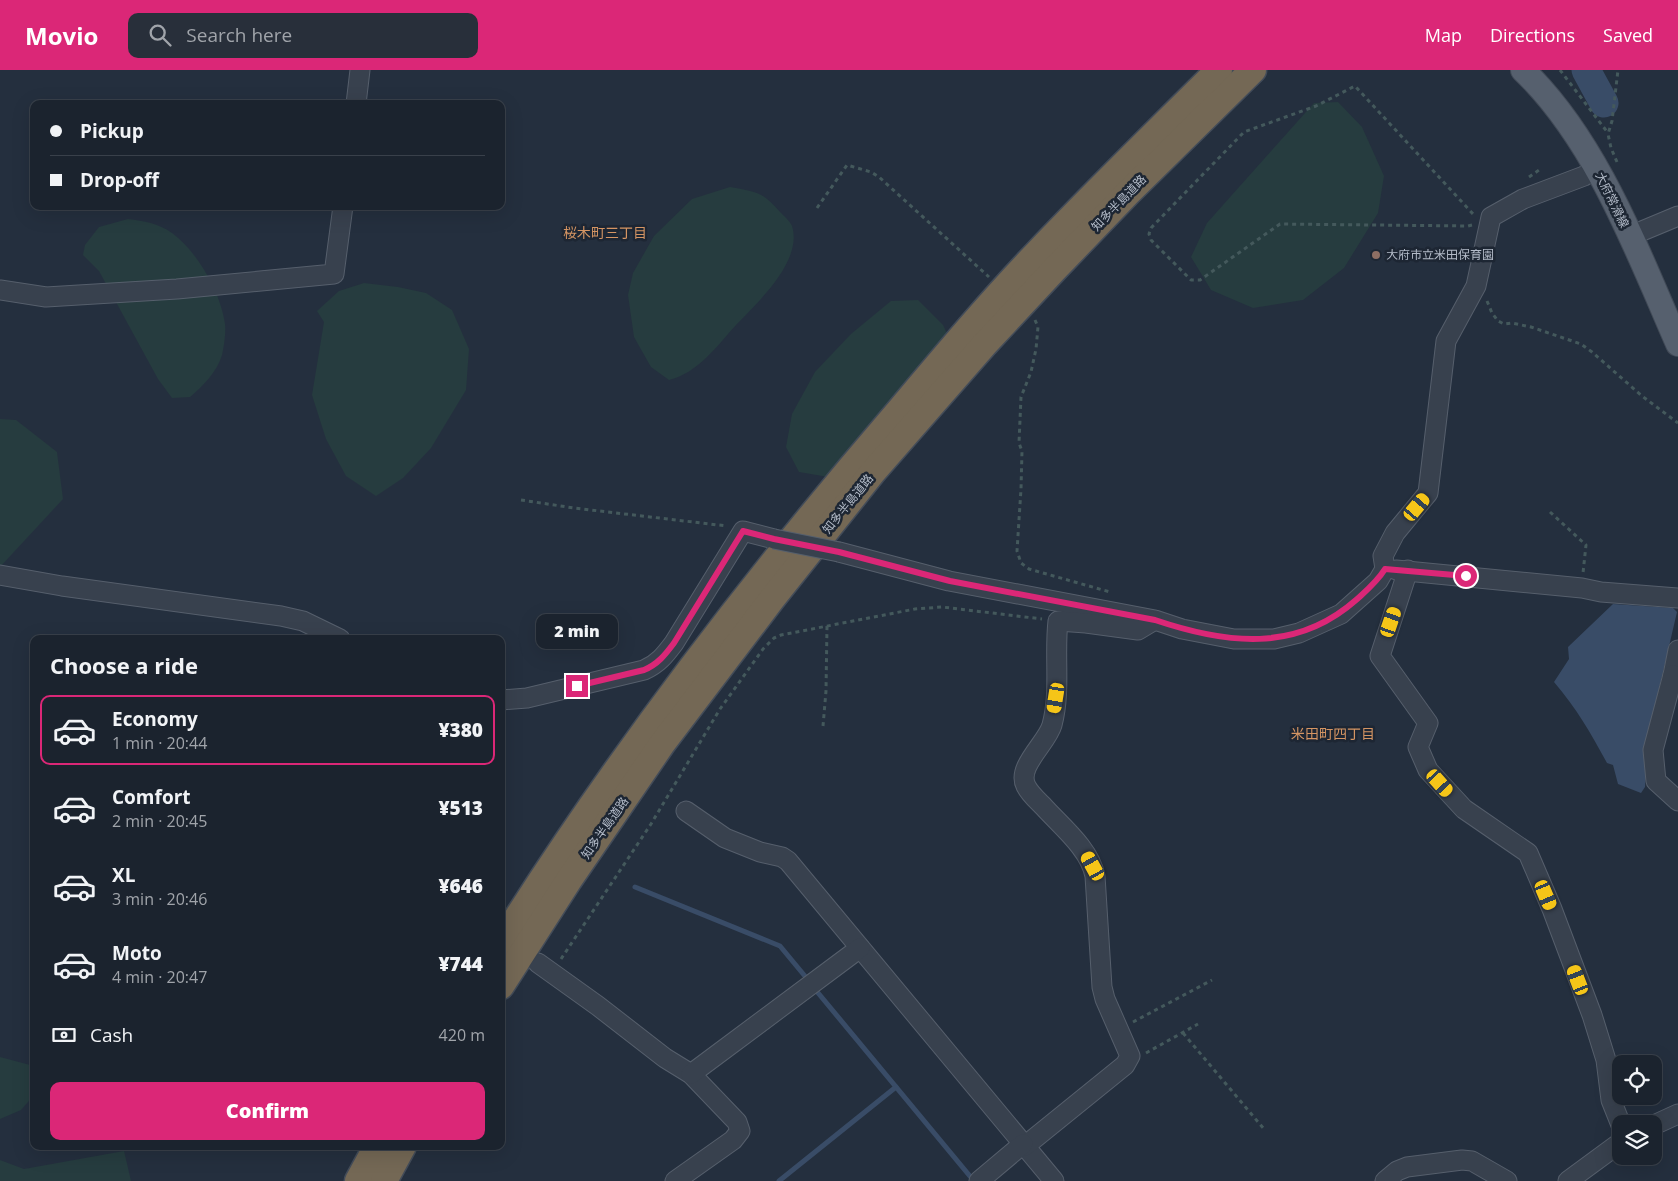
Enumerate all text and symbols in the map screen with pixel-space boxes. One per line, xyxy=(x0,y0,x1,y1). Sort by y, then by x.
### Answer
search box xyxy=(128,13,478,58)
text: Movio xyxy=(25,19,98,52)
icon: search xyxy=(146,21,174,49)
text: Search here xyxy=(186,22,292,48)
text: Map xyxy=(1425,23,1462,47)
text: Directions xyxy=(1490,23,1575,47)
text: Saved xyxy=(1603,23,1653,47)
text: Pickup xyxy=(80,118,144,144)
text: Drop-off xyxy=(80,167,159,193)
street label: 大府常滑線 xyxy=(1592,169,1633,230)
street label: 知多半島道路 xyxy=(1088,171,1150,234)
district label: 桜木町三丁目 xyxy=(563,223,647,242)
place label: 大府市立米田保育園 xyxy=(1386,246,1494,263)
marker: 大府市立米田保育園 xyxy=(1370,249,1382,261)
street label: 知多半島道路 xyxy=(818,470,877,537)
car xyxy=(1401,491,1432,523)
route start xyxy=(1455,565,1477,587)
car xyxy=(1379,605,1402,639)
callout: 2 min xyxy=(536,614,618,648)
text: 2 min xyxy=(554,620,600,642)
text: Choose a ride xyxy=(50,650,198,680)
route end xyxy=(566,675,588,697)
car xyxy=(1046,682,1065,714)
text: Economy xyxy=(112,706,198,732)
icon: car xyxy=(52,708,97,753)
text: ¥380 xyxy=(438,717,483,743)
district label: 米田町四丁目 xyxy=(1291,724,1375,743)
text: 1 min · 20:44 xyxy=(112,732,207,754)
car xyxy=(1424,767,1455,799)
text: Comfort xyxy=(112,784,191,810)
icon: car xyxy=(52,786,97,831)
street label: 知多半島道路 xyxy=(577,793,632,862)
text: ¥513 xyxy=(438,795,483,821)
text: 2 min · 20:45 xyxy=(112,810,207,832)
car xyxy=(1079,849,1106,883)
text: XL xyxy=(112,862,135,888)
icon: car xyxy=(52,864,97,909)
text: ¥646 xyxy=(438,873,483,899)
car xyxy=(1533,878,1558,912)
text: 3 min · 20:46 xyxy=(112,888,207,910)
text: Moto xyxy=(112,940,162,966)
icon: car xyxy=(52,942,97,987)
text: ¥744 xyxy=(438,951,483,977)
car xyxy=(1565,963,1590,997)
text: 4 min · 20:47 xyxy=(112,966,207,988)
icon: cash xyxy=(50,1021,78,1049)
text: Cash xyxy=(90,1022,133,1048)
text: 420 m xyxy=(439,1024,485,1046)
map controls xyxy=(1612,1055,1662,1165)
button: locate xyxy=(1612,1055,1662,1105)
button: Confirm xyxy=(50,1082,485,1140)
button: layers xyxy=(1612,1115,1662,1165)

